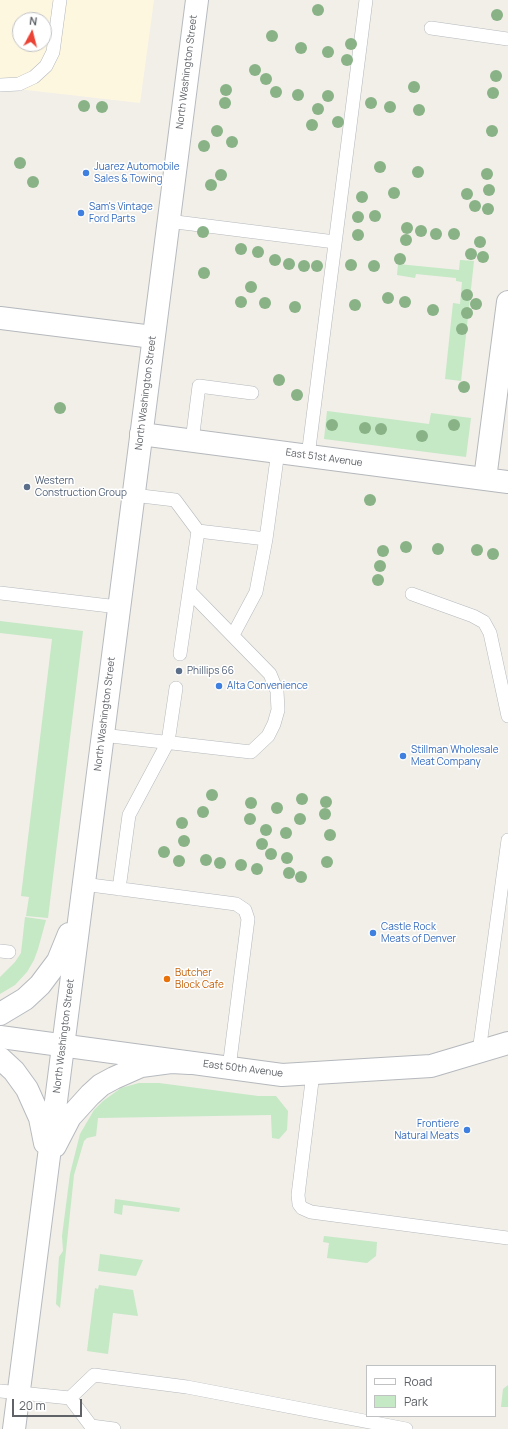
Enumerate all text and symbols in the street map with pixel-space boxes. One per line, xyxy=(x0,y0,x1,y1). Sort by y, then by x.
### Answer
north arrow xyxy=(12,12,52,52)
text: N xyxy=(29,13,38,29)
street label: North Washington Street xyxy=(174,14,200,130)
place label: Juarez Automobile Sales & Towing xyxy=(94,161,180,184)
marker: Juarez Automobile Sales & Towing xyxy=(81,168,91,178)
place label: Sam's Vintage Ford Parts xyxy=(89,201,153,224)
marker: Sam's Vintage Ford Parts xyxy=(76,208,86,218)
street label: North Washington Street xyxy=(133,335,159,451)
street label: East 51st Avenue xyxy=(285,447,363,469)
place label: Western Construction Group xyxy=(35,475,127,498)
marker: Western Construction Group xyxy=(22,482,32,492)
street label: North Washington Street xyxy=(92,656,118,772)
place label: Phillips 66 xyxy=(187,665,234,677)
marker: Phillips 66 xyxy=(174,666,184,676)
place label: Alta Convenience xyxy=(227,680,308,692)
marker: Alta Convenience xyxy=(214,681,224,691)
place label: Stillman Wholesale Meat Company xyxy=(411,744,499,768)
marker: Stillman Wholesale Meat Company xyxy=(398,751,408,761)
place label: Castle Rock Meats of Denver xyxy=(381,921,456,944)
marker: Castle Rock Meats of Denver xyxy=(368,928,378,938)
place label: Butcher Block Cafe xyxy=(175,967,224,990)
marker: Butcher Block Cafe xyxy=(162,974,172,984)
street label: North Washington Street xyxy=(51,978,77,1094)
street label: East 50th Avenue xyxy=(202,1058,284,1080)
place label: Frontiere Natural Meats xyxy=(394,1118,459,1142)
marker: Frontiere Natural Meats xyxy=(462,1125,472,1135)
legend xyxy=(366,1365,496,1417)
text: Road xyxy=(404,1373,432,1390)
scale bar xyxy=(14,1391,84,1417)
text: Park xyxy=(404,1393,428,1410)
text: 20 m xyxy=(19,1397,46,1414)

